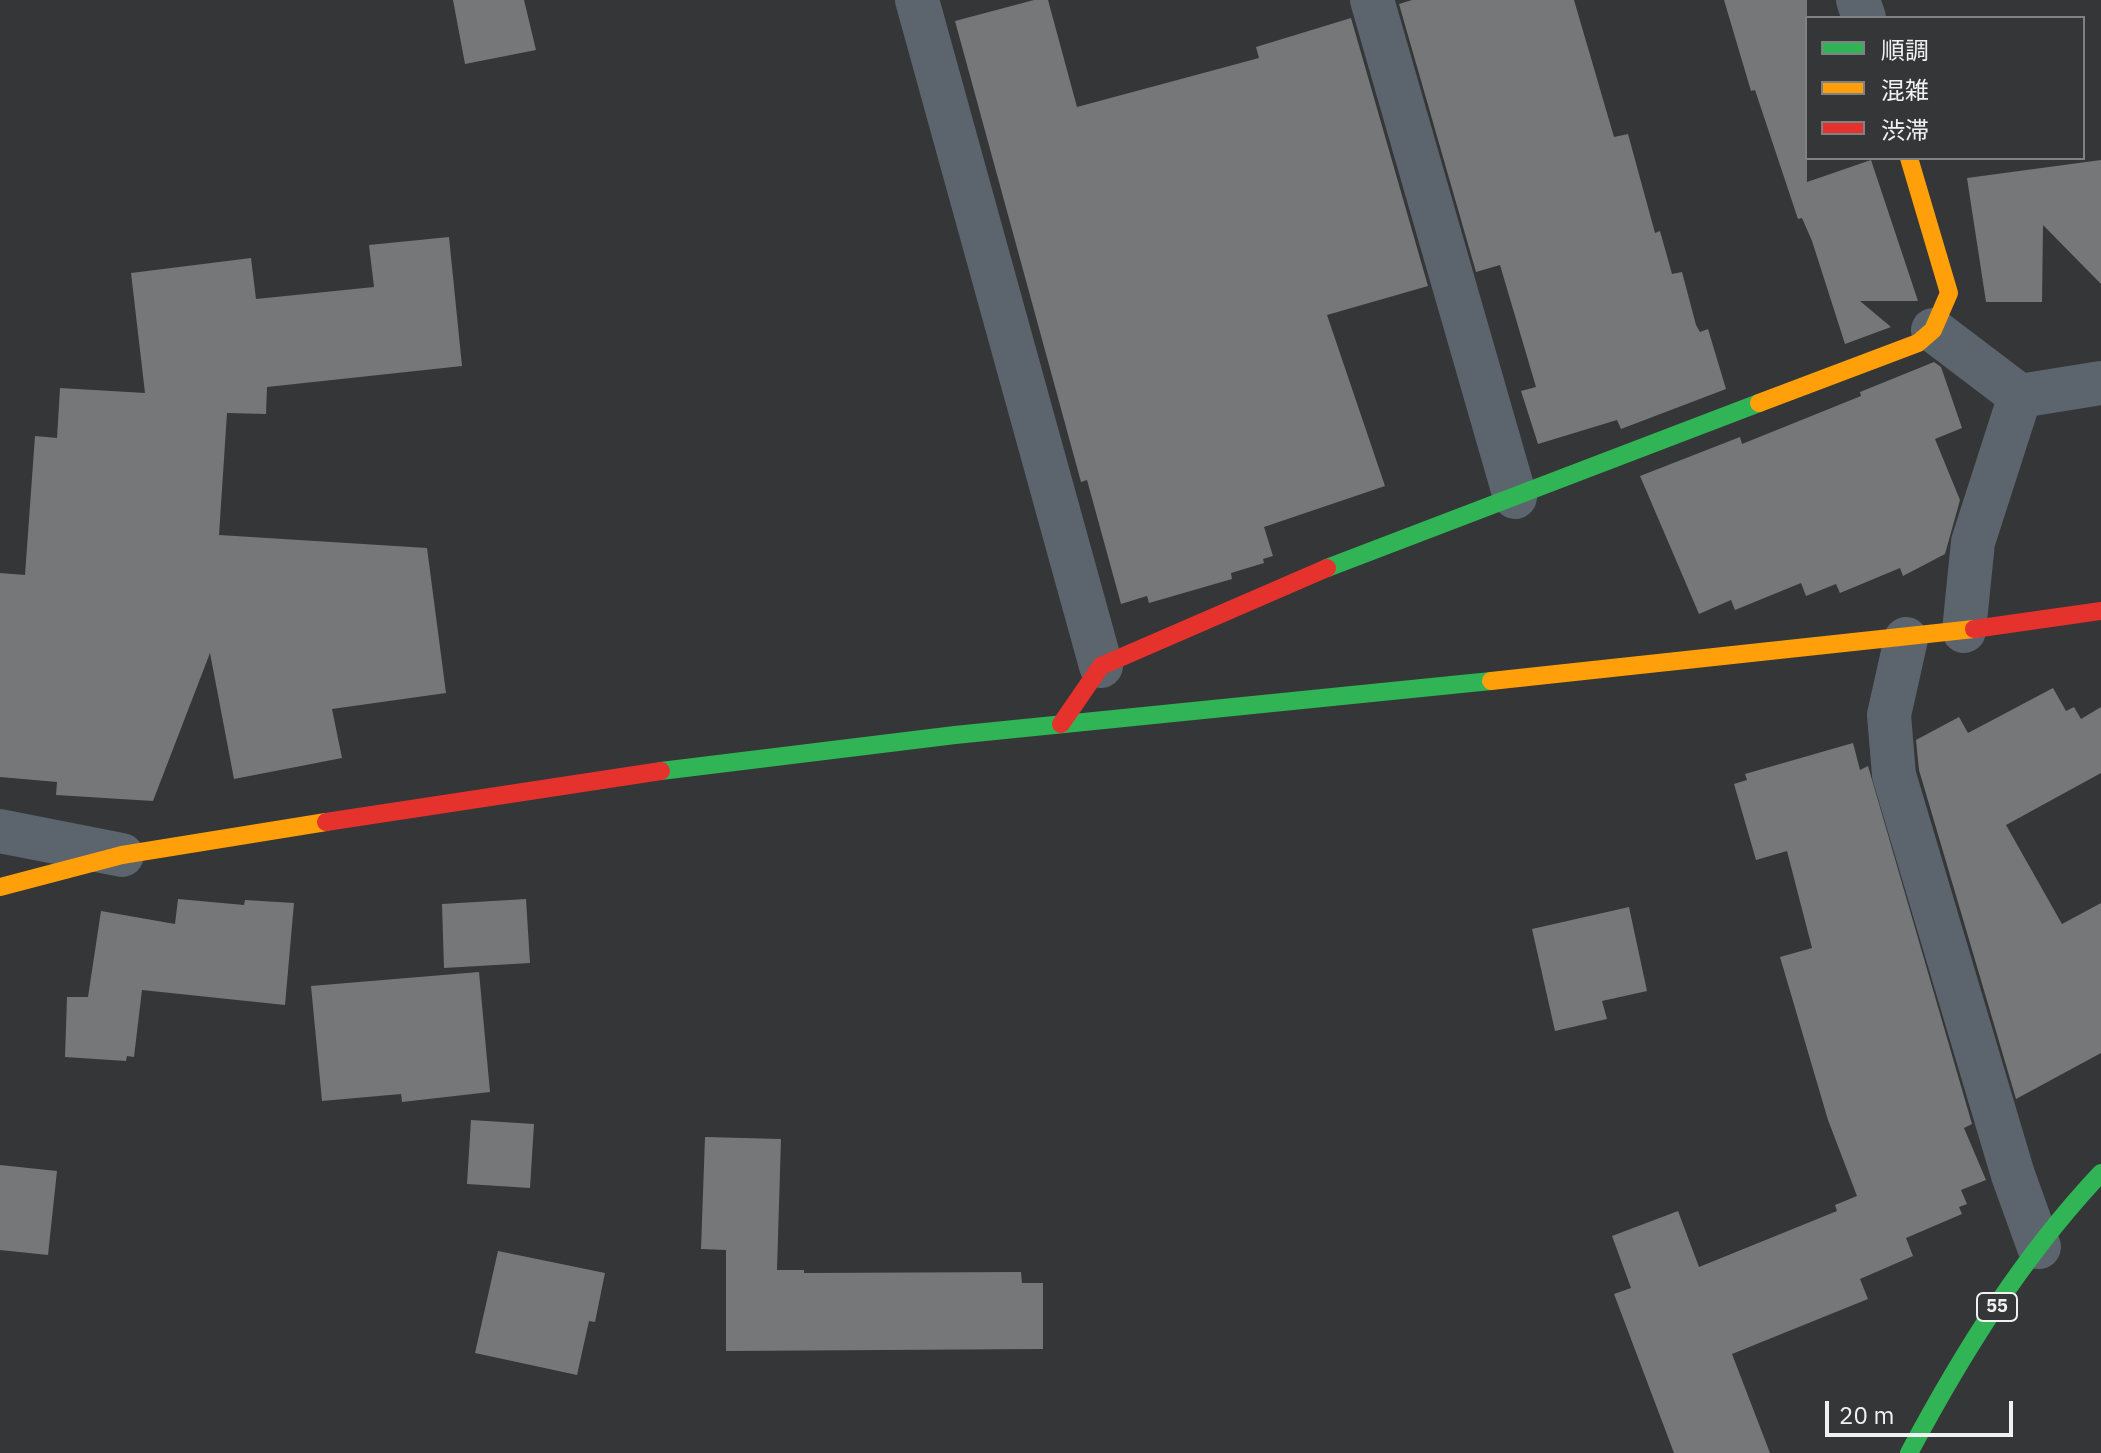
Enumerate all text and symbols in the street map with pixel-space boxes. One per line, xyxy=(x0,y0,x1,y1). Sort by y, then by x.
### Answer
legend xyxy=(1805,16,2085,160)
text: 順調 xyxy=(1881,34,1929,66)
text: 混雑 xyxy=(1881,74,1929,106)
text: 渋滞 xyxy=(1881,114,1929,146)
road number: 55 xyxy=(1977,1293,2017,1321)
scale bar xyxy=(1829,1385,2017,1435)
text: 20 m xyxy=(1839,1399,1894,1431)

